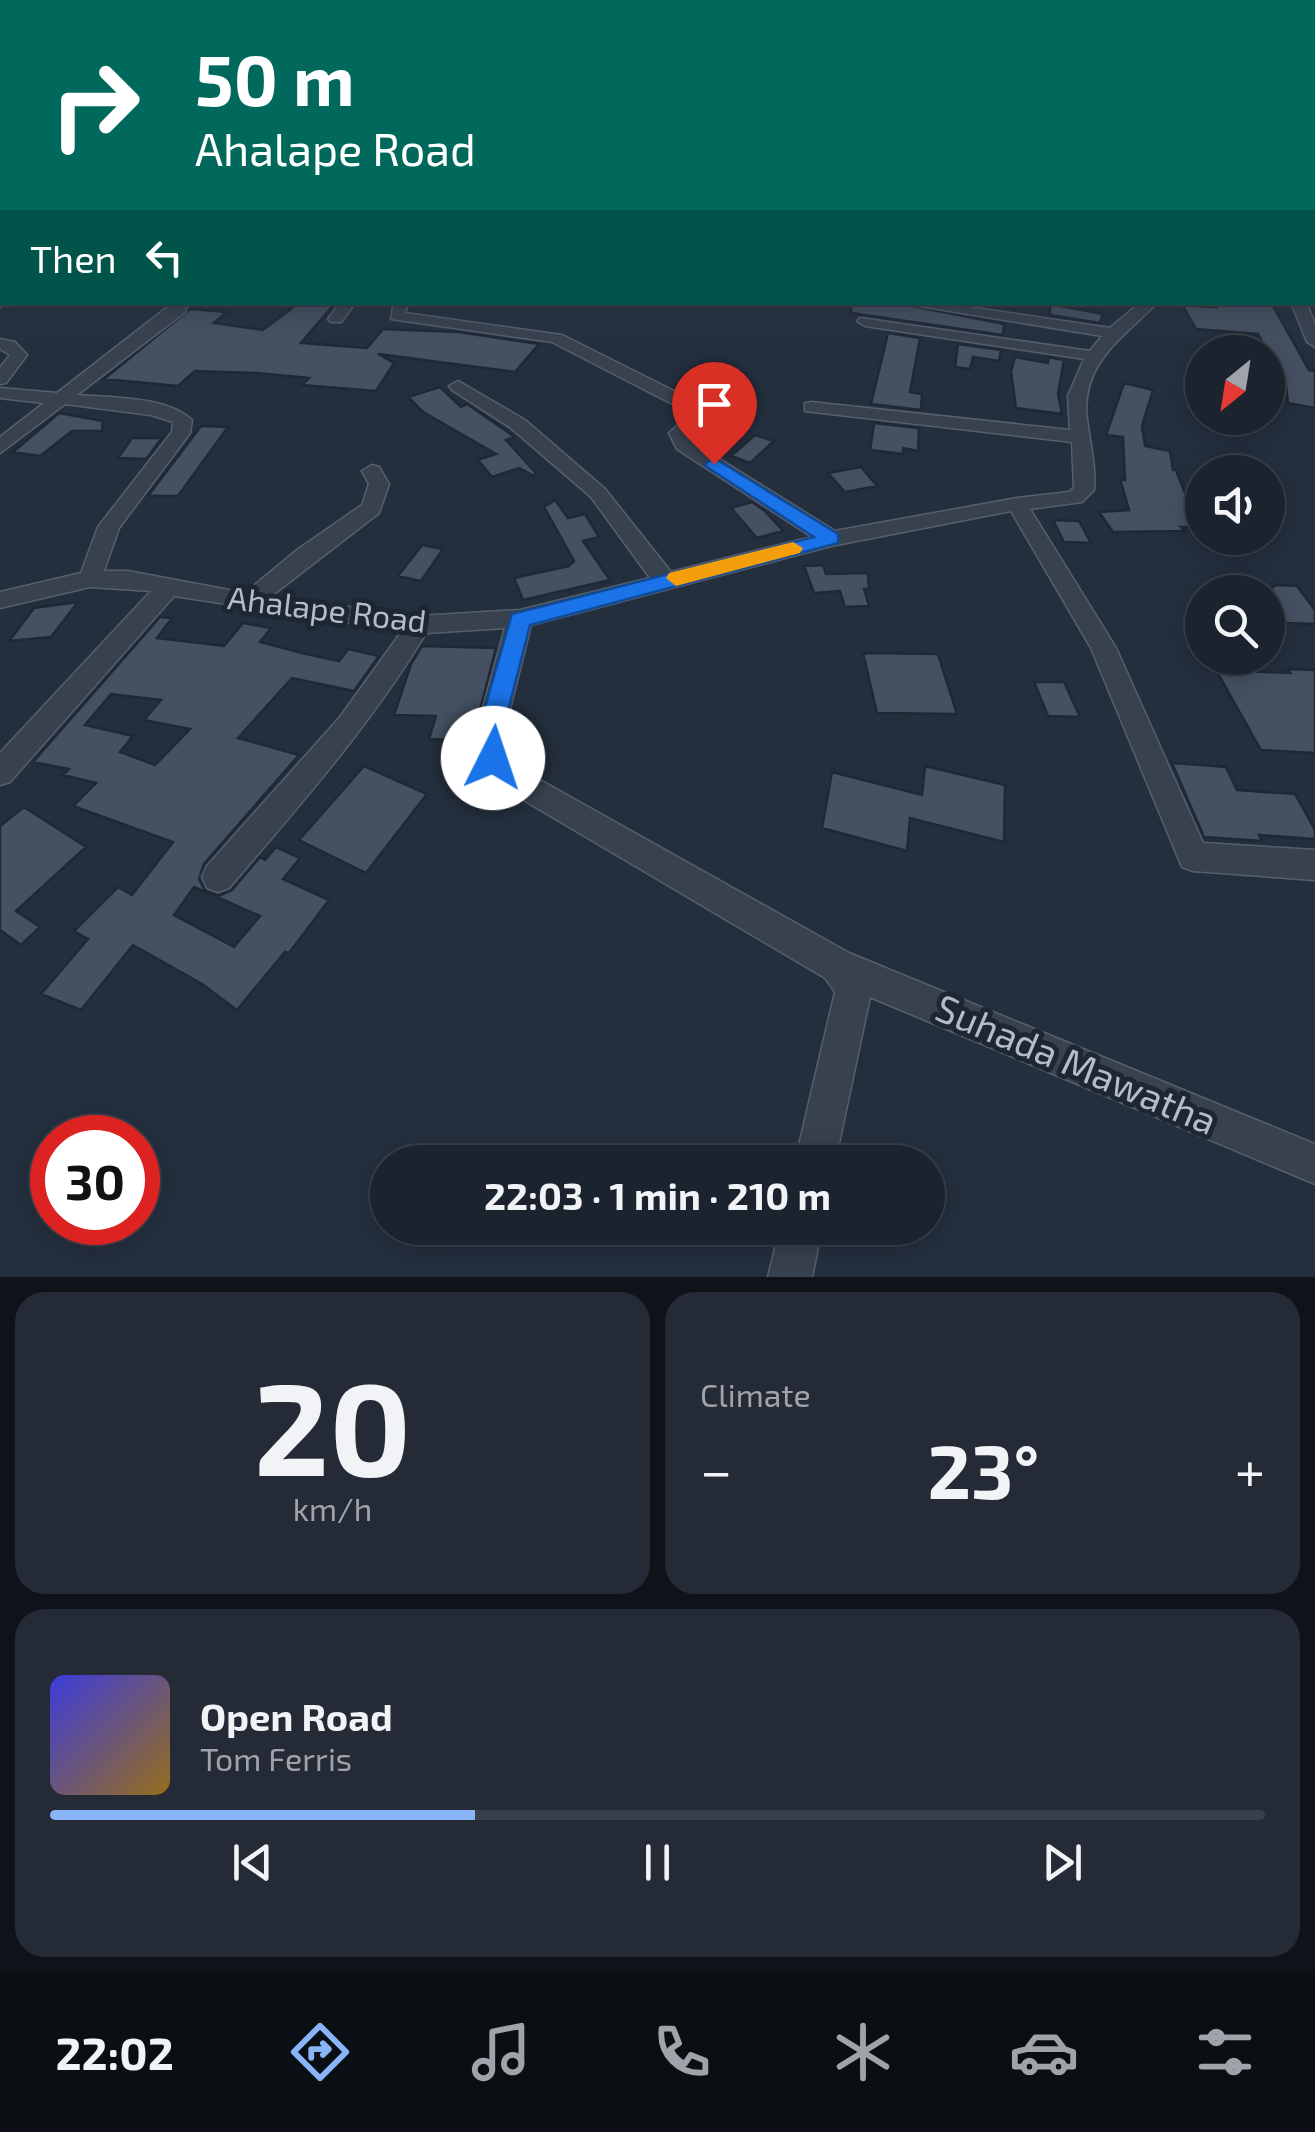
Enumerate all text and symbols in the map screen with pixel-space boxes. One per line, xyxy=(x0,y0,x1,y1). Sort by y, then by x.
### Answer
text: 50 m xyxy=(195,36,355,120)
icon: right xyxy=(30,40,160,170)
text: Ahalape Road xyxy=(195,121,476,175)
icon: left xyxy=(137,230,192,285)
text: Then xyxy=(30,235,117,281)
north arrow xyxy=(1185,335,1285,435)
map controls xyxy=(1185,335,1285,675)
pin xyxy=(672,362,757,465)
icon: arrive xyxy=(687,377,742,432)
button: sound xyxy=(1185,455,1285,555)
button: search xyxy=(1185,575,1285,675)
street label: Ahalape Road xyxy=(226,577,429,639)
position arrow xyxy=(441,706,545,810)
street label: Suhada Mawatha xyxy=(929,983,1224,1143)
speed limit sign: 30 xyxy=(30,1115,160,1245)
text: 22:03 · 1 min · 210 m xyxy=(484,1172,831,1218)
text: 20 xyxy=(254,1346,411,1502)
text: Climate xyxy=(700,1375,811,1413)
text: 23° xyxy=(927,1424,1039,1514)
text: − xyxy=(700,1436,732,1502)
text: + xyxy=(1235,1436,1265,1502)
text: km/h xyxy=(293,1489,372,1527)
text: Open Road xyxy=(200,1693,393,1739)
text: Tom Ferris xyxy=(200,1739,352,1777)
icon: previous xyxy=(225,1835,280,1890)
icon: pause xyxy=(630,1835,685,1890)
icon: next xyxy=(1035,1835,1090,1890)
icon: directions xyxy=(285,2017,355,2087)
icon: music xyxy=(466,2017,536,2087)
icon: phone xyxy=(647,2017,717,2087)
icon: climate xyxy=(828,2017,898,2087)
icon: car xyxy=(1009,2017,1079,2087)
icon: filters xyxy=(1190,2017,1260,2087)
text: 22:02 xyxy=(55,2025,174,2079)

